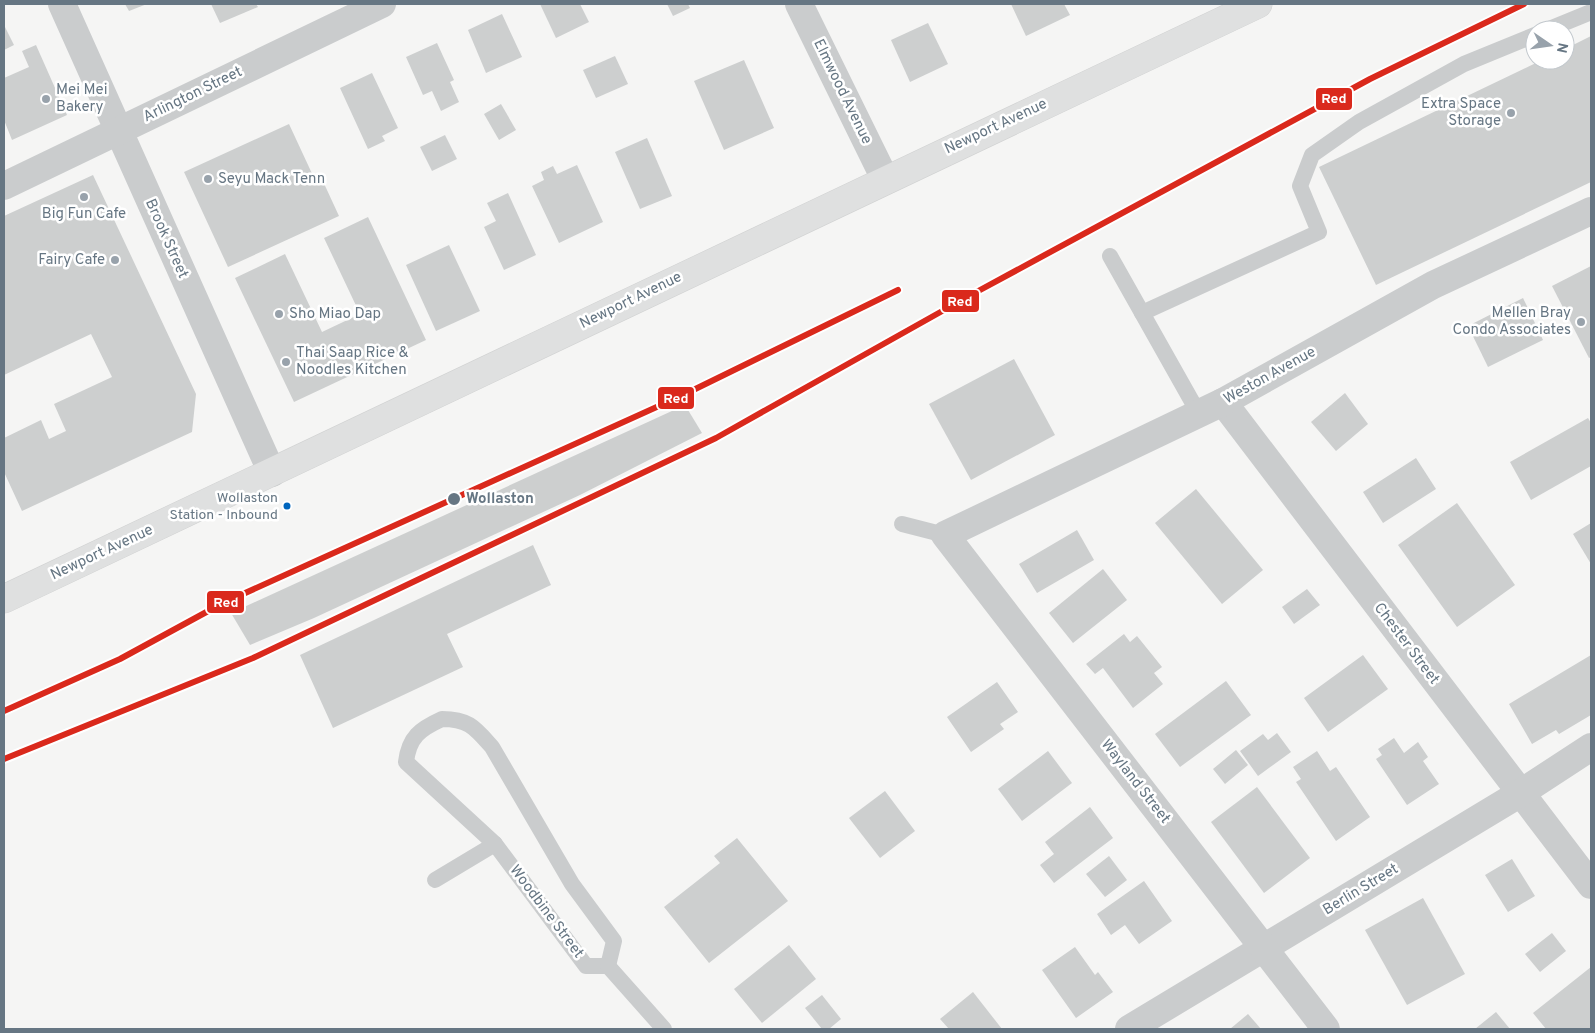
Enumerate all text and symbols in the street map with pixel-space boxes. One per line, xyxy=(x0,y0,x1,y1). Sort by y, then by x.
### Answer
north arrow xyxy=(1525,20,1575,70)
street label: Elmwood Avenue xyxy=(808,36,876,148)
text: N xyxy=(1552,41,1571,54)
street label: Arlington Street xyxy=(140,63,246,127)
place label: Mei Mei Bakery xyxy=(56,81,107,117)
line badge: Red xyxy=(1315,87,1353,111)
text: Red xyxy=(1321,91,1347,108)
marker: Mei Mei Bakery xyxy=(40,93,52,105)
street label: Newport Avenue xyxy=(942,95,1050,159)
place label: Extra Space Storage xyxy=(1421,95,1501,131)
marker: Extra Space Storage xyxy=(1505,107,1517,119)
place label: Seyu Mack Tenn xyxy=(218,170,325,189)
marker: Seyu Mack Tenn xyxy=(202,173,214,185)
marker: Big Fun Cafe xyxy=(78,191,90,203)
street label: Brook Street xyxy=(140,196,192,282)
place label: Big Fun Cafe xyxy=(42,205,126,224)
place label: Fairy Cafe xyxy=(38,251,105,270)
marker: Fairy Cafe xyxy=(109,254,121,266)
street label: Newport Avenue xyxy=(577,268,685,334)
line badge: Red xyxy=(941,289,980,313)
text: Red xyxy=(947,294,973,311)
place label: Mellen Bray Condo Associates xyxy=(1452,304,1571,340)
place label: Sho Miao Dap xyxy=(289,305,381,324)
marker: Sho Miao Dap xyxy=(273,308,285,320)
marker: Mellen Bray Condo Associates xyxy=(1575,316,1587,328)
street label: Weston Avenue xyxy=(1221,343,1319,409)
place label: Thai Saap Rice & Noodles Kitchen xyxy=(296,344,409,380)
marker: Thai Saap Rice & Noodles Kitchen xyxy=(280,356,292,368)
line badge: Red xyxy=(657,386,695,410)
text: Red xyxy=(663,391,689,408)
place label: Wollaston Station - Inbound xyxy=(169,490,278,524)
place label: Wollaston xyxy=(466,490,534,509)
marker: Wollaston xyxy=(446,491,462,507)
marker: Wollaston Station - Inbound xyxy=(282,501,292,511)
street label: Newport Avenue xyxy=(48,521,156,585)
line badge: Red xyxy=(206,590,245,614)
text: Red xyxy=(213,595,239,612)
street label: Chester Street xyxy=(1369,599,1443,689)
street label: Wayland Street xyxy=(1096,736,1174,828)
street label: Berlin Street xyxy=(1320,860,1402,920)
street label: Woodbine Street xyxy=(505,862,587,962)

